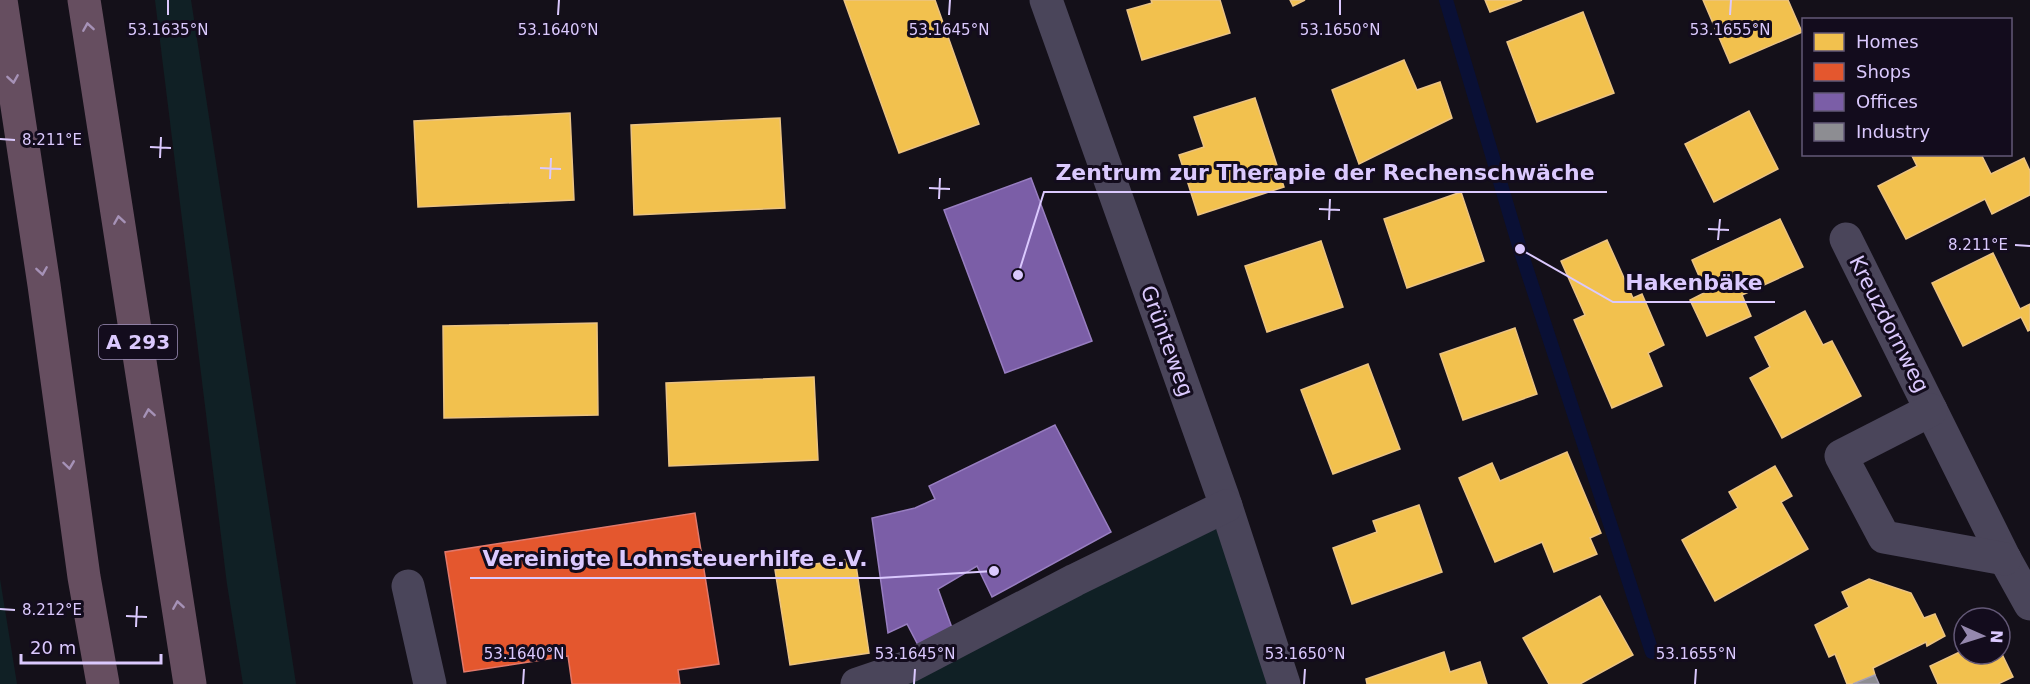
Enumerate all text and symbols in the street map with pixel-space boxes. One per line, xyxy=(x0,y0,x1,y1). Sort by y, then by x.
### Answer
legend xyxy=(1802,18,2012,156)
text: 53.1635°N xyxy=(128,21,208,39)
text: 53.1640°N xyxy=(518,21,598,39)
text: 53.1645°N xyxy=(909,21,989,39)
text: 53.1650°N xyxy=(1300,21,1380,39)
text: 53.1655°N xyxy=(1690,21,1770,39)
one-way arrow xyxy=(83,23,95,32)
text: Homes xyxy=(1856,31,1919,52)
text: Shops xyxy=(1856,61,1911,82)
one-way arrow xyxy=(6,73,19,83)
text: Offices xyxy=(1856,91,1918,112)
text: Industry xyxy=(1856,121,1930,142)
text: 8.211°E xyxy=(22,131,82,149)
callout: Zentrum zur Therapie der Rechenschwäche xyxy=(1044,152,1607,192)
text: Zentrum zur Therapie der Rechenschwäche xyxy=(1055,160,1595,185)
one-way arrow xyxy=(113,215,126,225)
text: 8.211°E xyxy=(1948,236,2008,254)
street label: Kreuzdornweg xyxy=(1844,252,1934,396)
callout: Hakenbäke xyxy=(1613,262,1775,302)
one-way arrow xyxy=(35,266,48,276)
text: Hakenbäke xyxy=(1625,270,1763,295)
street label: Grünteweg xyxy=(1136,282,1198,400)
road number: A 293 xyxy=(99,325,177,359)
one-way arrow xyxy=(143,408,156,418)
one-way arrow xyxy=(62,460,74,469)
callout: Vereinigte Lohnsteuerhilfe e.V. xyxy=(470,538,879,578)
text: Vereinigte Lohnsteuerhilfe e.V. xyxy=(482,546,868,571)
text: 8.212°E xyxy=(22,601,82,619)
one-way arrow xyxy=(173,601,185,610)
north arrow xyxy=(1952,606,2012,666)
scale bar xyxy=(21,627,160,665)
text: N xyxy=(1987,630,2006,644)
text: 20 m xyxy=(30,637,76,658)
text: 53.1640°N xyxy=(484,645,564,663)
text: 53.1645°N xyxy=(875,645,955,663)
text: 53.1650°N xyxy=(1265,645,1345,663)
text: 53.1655°N xyxy=(1656,645,1736,663)

